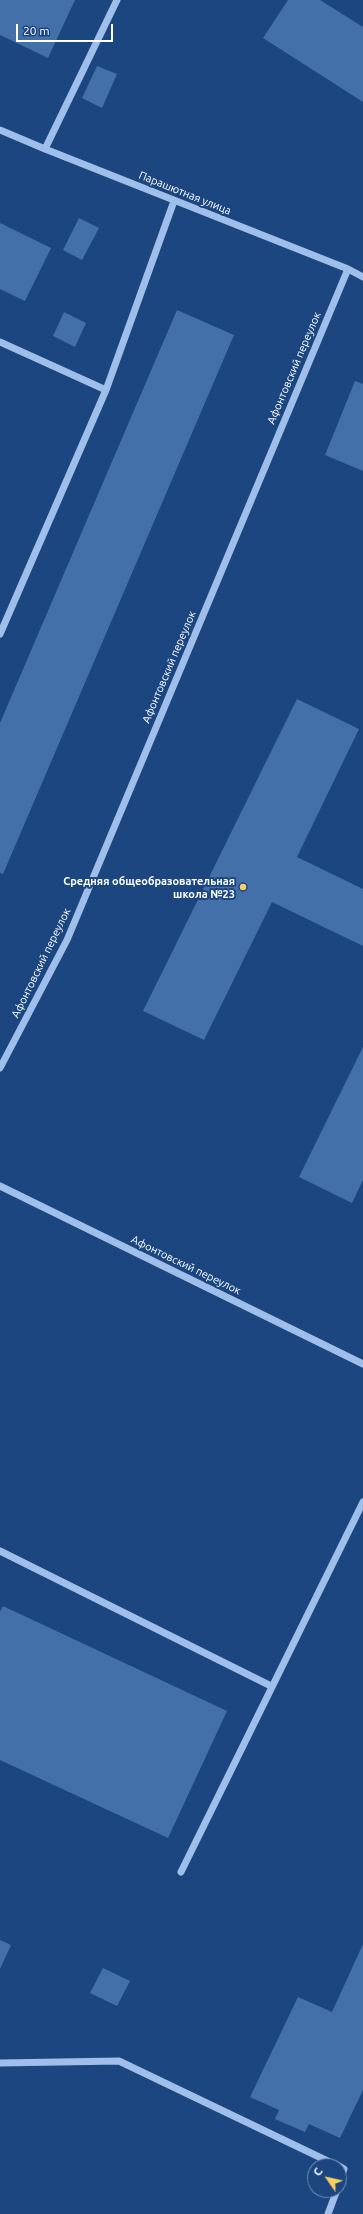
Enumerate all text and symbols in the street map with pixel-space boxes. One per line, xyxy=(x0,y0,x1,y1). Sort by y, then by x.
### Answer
scale bar xyxy=(18,16,115,42)
text: 20 m xyxy=(23,24,50,37)
street label: Парашютная улица xyxy=(137,168,233,218)
street label: Афонтовский переулок xyxy=(264,310,324,426)
street label: Афонтовский переулок xyxy=(139,609,199,725)
place label: Средняя общеобразовательная школа №23 xyxy=(63,874,235,900)
marker: Средняя общеобразовательная школа №23 xyxy=(238,882,248,892)
street label: Афонтовский переулок xyxy=(9,906,73,1020)
street label: Афонтовский переулок xyxy=(129,1233,243,1297)
north arrow xyxy=(307,2158,347,2198)
text: С xyxy=(311,2166,325,2178)

